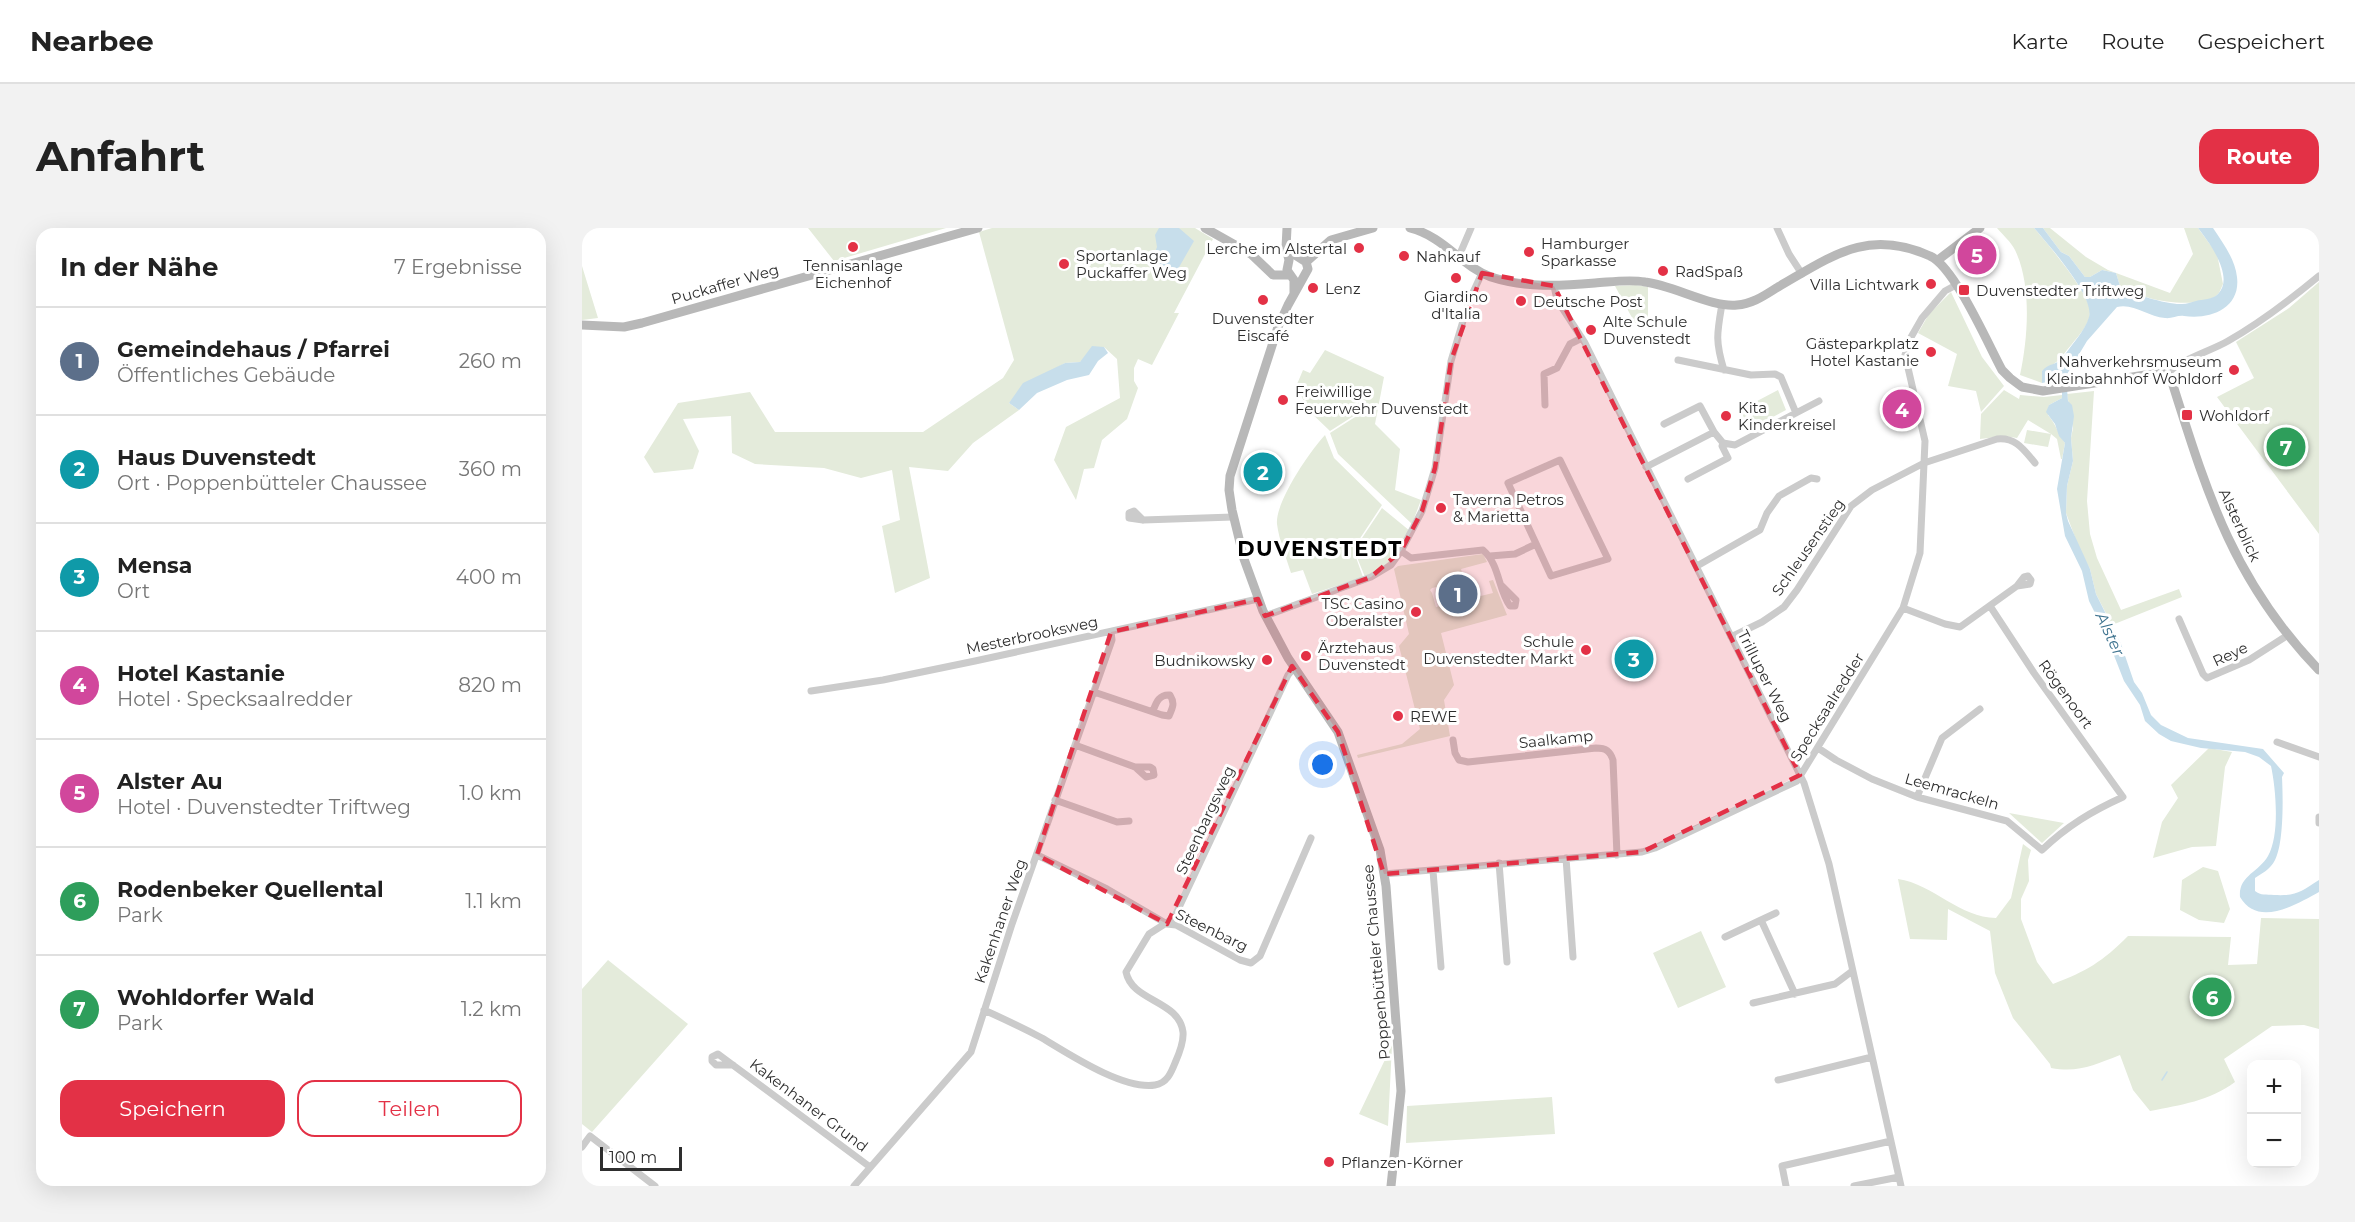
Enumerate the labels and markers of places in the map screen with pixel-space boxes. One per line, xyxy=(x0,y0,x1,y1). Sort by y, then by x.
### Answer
pin: 5 xyxy=(1958,232,1996,278)
place label: Hamburger Sparkasse xyxy=(1541,234,1629,270)
place label: Lerche im Alstertal xyxy=(1206,239,1347,258)
marker: Tennisanlage Eichenhof xyxy=(846,240,860,254)
marker: Lerche im Alstertal xyxy=(1352,241,1366,255)
marker: Hamburger Sparkasse xyxy=(1522,245,1536,259)
place label: Sportanlage Puckaffer Weg xyxy=(1076,246,1187,282)
place label: Nahkauf xyxy=(1416,247,1481,266)
marker: Nahkauf xyxy=(1397,249,1411,263)
place label: Tennisanlage Eichenhof xyxy=(803,256,903,292)
marker: Sportanlage Puckaffer Weg xyxy=(1057,257,1071,271)
place label: RadSpaß xyxy=(1675,262,1743,281)
marker: RadSpaß xyxy=(1656,264,1670,278)
marker: Giardino d'Italia xyxy=(1449,271,1463,285)
place label: Villa Lichtwark xyxy=(1810,275,1919,294)
marker: Villa Lichtwark xyxy=(1924,277,1938,291)
place label: Lenz xyxy=(1325,279,1361,298)
marker: Lenz xyxy=(1306,281,1320,295)
place label: Duvenstedter Triftweg xyxy=(1976,281,2144,300)
marker: Duvenstedter Triftweg xyxy=(1957,283,1971,297)
place label: Giardino d'Italia xyxy=(1424,287,1488,323)
place label: Deutsche Post xyxy=(1533,292,1643,311)
marker: Duvenstedter Eiscafé xyxy=(1256,293,1270,307)
marker: Deutsche Post xyxy=(1514,294,1528,308)
place label: Duvenstedter Eiscafé xyxy=(1212,309,1314,345)
place label: Alte Schule Duvenstedt xyxy=(1603,312,1691,348)
marker: Alte Schule Duvenstedt xyxy=(1584,323,1598,337)
place label: Gästeparkplatz Hotel Kastanie xyxy=(1806,334,1919,370)
marker: Gästeparkplatz Hotel Kastanie xyxy=(1924,345,1938,359)
place label: Nahverkehrsmuseum Kleinbahnhof Wohldorf xyxy=(2046,352,2223,388)
marker: Nahverkehrsmuseum Kleinbahnhof Wohldorf xyxy=(2227,363,2241,377)
place label: Freiwillige Feuerwehr Duvenstedt xyxy=(1295,382,1469,418)
pin: 4 xyxy=(1882,386,1922,432)
marker: Freiwillige Feuerwehr Duvenstedt xyxy=(1276,393,1290,407)
place label: Kita Kinderkreisel xyxy=(1738,398,1836,434)
place label: Wohldorf xyxy=(2199,406,2270,425)
marker: Wohldorf xyxy=(2180,408,2194,422)
marker: Kita Kinderkreisel xyxy=(1719,409,1733,423)
pin: 7 xyxy=(2266,424,2306,470)
pin: 2 xyxy=(1244,450,1282,494)
place label: Taverna Petros & Marietta xyxy=(1453,490,1564,526)
marker: Taverna Petros & Marietta xyxy=(1434,501,1448,515)
pin: 1 xyxy=(1438,572,1478,616)
place label: TSC Casino Oberalster xyxy=(1321,594,1404,630)
marker: TSC Casino Oberalster xyxy=(1409,605,1423,619)
place label: Schule Duvenstedter Markt xyxy=(1423,632,1574,668)
pin: 3 xyxy=(1614,636,1654,682)
place label: Ärztehaus Duvenstedt xyxy=(1318,638,1406,674)
marker: Schule Duvenstedter Markt xyxy=(1579,643,1593,657)
marker: Ärztehaus Duvenstedt xyxy=(1299,649,1313,663)
place label: Budnikowsky xyxy=(1154,651,1256,670)
marker: Budnikowsky xyxy=(1260,653,1274,667)
place label: REWE xyxy=(1410,707,1457,726)
marker: REWE xyxy=(1391,709,1405,723)
pin: 6 xyxy=(2192,974,2232,1020)
place label: Pflanzen-Körner xyxy=(1341,1153,1463,1172)
marker: Pflanzen-Körner xyxy=(1322,1155,1336,1169)

